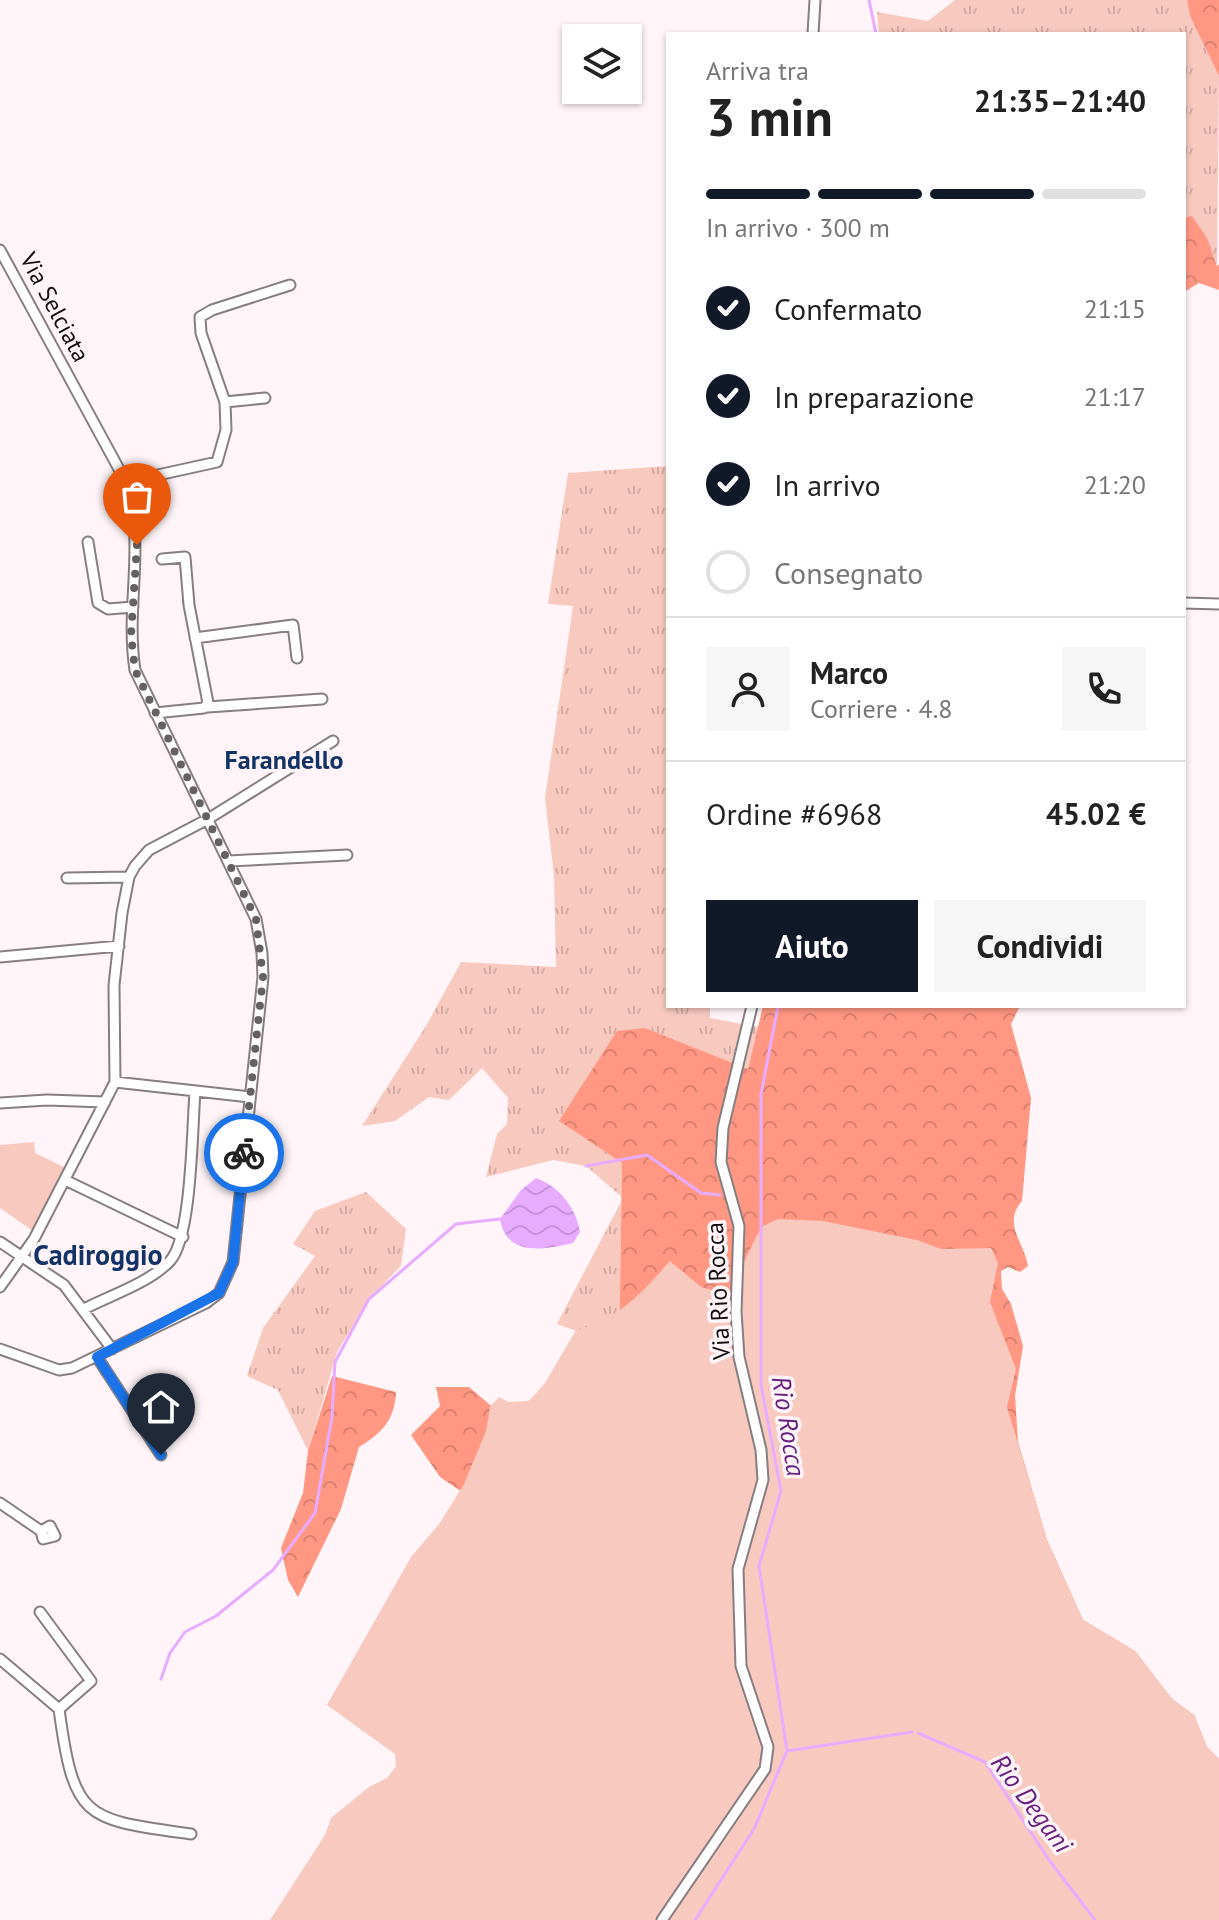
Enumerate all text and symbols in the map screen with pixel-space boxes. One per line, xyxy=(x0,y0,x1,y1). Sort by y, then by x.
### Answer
map controls xyxy=(562,24,642,104)
button: layers xyxy=(562,24,642,104)
text: Arriva tra xyxy=(706,54,809,87)
text: 21:35–21:40 xyxy=(974,81,1146,120)
text: 3 min xyxy=(706,83,833,150)
text: In arrivo · 300 m xyxy=(706,211,890,244)
street label: Via Selciata xyxy=(13,246,97,367)
icon: check xyxy=(706,286,750,330)
text: Confermato xyxy=(774,289,922,328)
text: 21:15 xyxy=(1084,292,1146,325)
icon: check xyxy=(706,374,750,418)
text: In preparazione xyxy=(774,377,974,416)
text: 21:17 xyxy=(1084,380,1146,413)
icon: check xyxy=(706,462,750,506)
pin xyxy=(103,463,171,545)
text: In arrivo xyxy=(774,465,881,504)
text: 21:20 xyxy=(1084,468,1146,501)
icon: bag xyxy=(115,475,159,519)
text: Consegnato xyxy=(774,553,923,592)
button: person xyxy=(706,647,790,731)
button: phone xyxy=(1062,647,1146,731)
text: Marco xyxy=(810,653,888,692)
text: Corriere · 4.8 xyxy=(810,692,953,725)
district label: Farandello xyxy=(225,743,343,776)
text: Ordine #6968 xyxy=(706,794,882,833)
text: 45.02 € xyxy=(1046,794,1146,833)
button: Aiuto xyxy=(706,900,918,992)
button: Condividi xyxy=(934,900,1146,992)
courier xyxy=(204,1113,284,1193)
icon: bike xyxy=(222,1131,266,1175)
street label: Via Rio Rocca xyxy=(699,1222,737,1361)
district label: Cadiroggio xyxy=(33,1236,163,1273)
pin xyxy=(127,1373,195,1455)
water label: Rio Rocca xyxy=(765,1374,813,1479)
icon: home xyxy=(139,1385,183,1429)
water label: Rio Degani xyxy=(984,1747,1081,1860)

